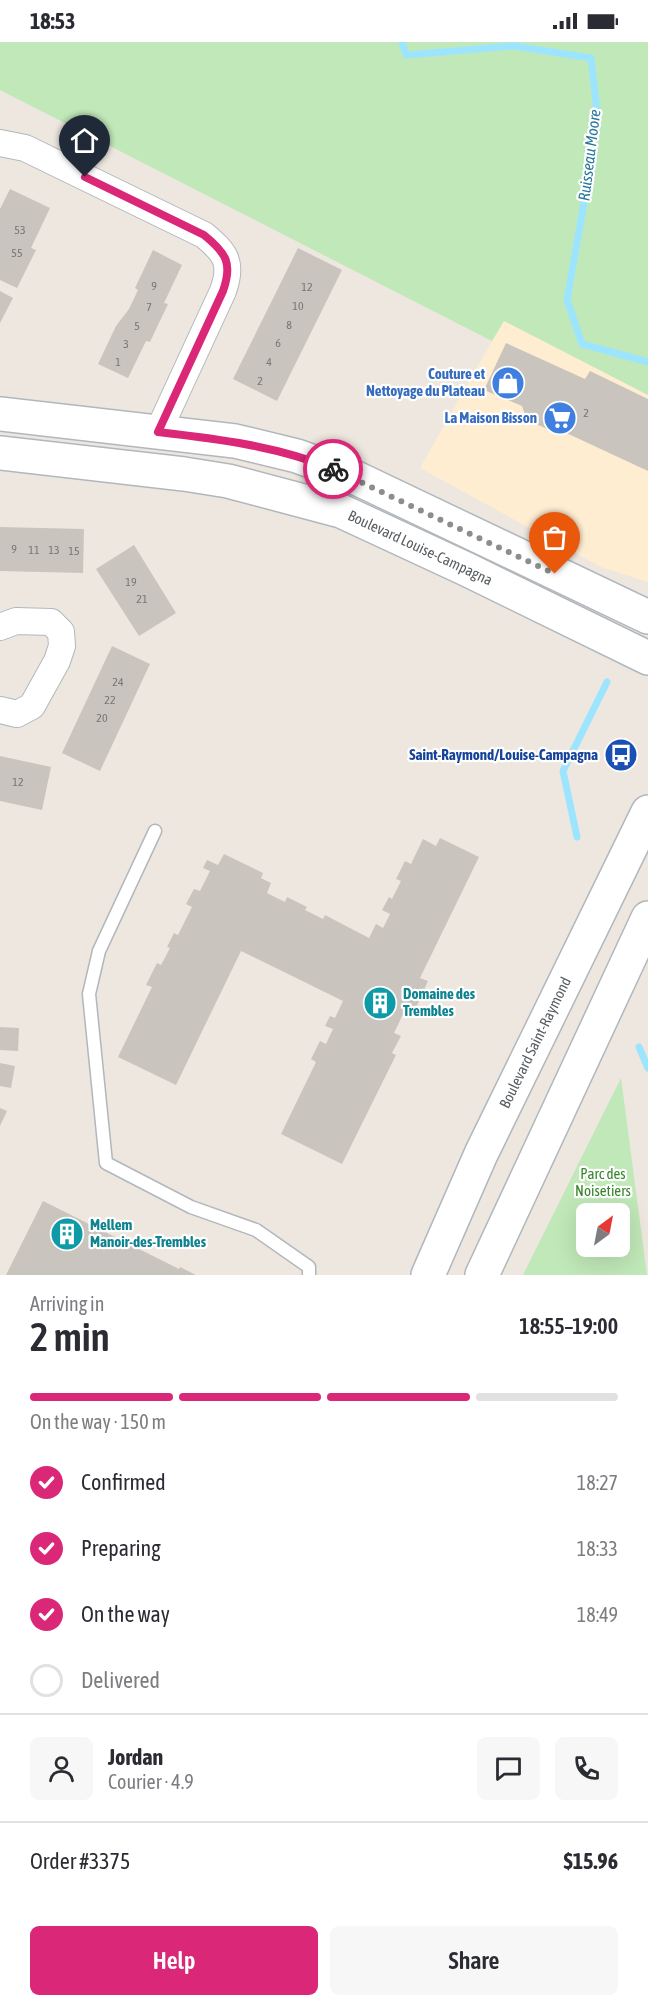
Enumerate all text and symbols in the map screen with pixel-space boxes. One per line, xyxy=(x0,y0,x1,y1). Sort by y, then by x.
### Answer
text: 18:53 xyxy=(30,8,75,34)
water label: Ruisseau Moore xyxy=(574,108,604,202)
pin xyxy=(59,115,110,177)
icon: home xyxy=(68,124,101,157)
house number: 53 xyxy=(14,223,26,237)
house number: 55 xyxy=(11,246,23,260)
house number: 9 xyxy=(151,279,157,293)
house number: 12 xyxy=(301,280,313,294)
house number: 10 xyxy=(292,299,304,313)
house number: 7 xyxy=(146,300,152,314)
house number: 8 xyxy=(286,318,292,332)
house number: 5 xyxy=(134,319,140,333)
house number: 6 xyxy=(275,336,281,350)
house number: 3 xyxy=(123,337,129,351)
house number: 1 xyxy=(115,355,121,369)
house number: 4 xyxy=(266,355,272,369)
place label: Couture et Nettoyage du Plateau xyxy=(366,365,486,399)
shop icon: Couture et Nettoyage du Plateau xyxy=(490,365,526,401)
house number: 2 xyxy=(257,374,263,388)
supermarket icon: La Maison Bisson xyxy=(542,400,578,436)
house number: 2 xyxy=(583,406,589,420)
place label: La Maison Bisson xyxy=(445,409,537,426)
courier xyxy=(303,439,363,499)
icon: bike xyxy=(317,453,350,486)
street label: Boulevard Louise-Campagna xyxy=(345,506,495,589)
pin xyxy=(529,512,580,574)
icon: bag xyxy=(538,521,571,554)
house number: 9 xyxy=(11,542,17,556)
house number: 11 xyxy=(28,543,40,557)
house number: 13 xyxy=(48,543,60,557)
house number: 15 xyxy=(68,544,80,558)
house number: 19 xyxy=(125,575,137,589)
house number: 21 xyxy=(136,592,148,606)
house number: 24 xyxy=(112,675,124,689)
house number: 22 xyxy=(104,693,116,707)
house number: 20 xyxy=(96,711,108,725)
bus stop icon: Saint-Raymond/Louise-Campagna xyxy=(603,737,639,773)
place label: Saint-Raymond/Louise-Campagna xyxy=(409,746,598,763)
house number: 12 xyxy=(12,775,24,789)
street label: Boulevard Saint-Raymond xyxy=(496,974,574,1111)
building icon: Domaine des Trembles xyxy=(362,985,398,1021)
place label: Domaine des Trembles xyxy=(403,985,476,1019)
park label: Parc des Noisetiers xyxy=(575,1165,631,1199)
north arrow xyxy=(576,1203,630,1257)
map controls xyxy=(576,1203,630,1257)
building icon: Mellem Manoir-des-Trembles xyxy=(49,1216,85,1252)
place label: Mellem Manoir-des-Trembles xyxy=(90,1216,207,1250)
text: Arriving in xyxy=(30,1292,104,1315)
text: 18:55–19:00 xyxy=(519,1313,618,1339)
text: 2 min xyxy=(30,1315,110,1359)
text: On the way · 150 m xyxy=(30,1410,166,1433)
icon: check xyxy=(30,1466,63,1499)
text: Confirmed xyxy=(81,1469,166,1495)
text: 18:27 xyxy=(577,1471,618,1494)
icon: check xyxy=(30,1532,63,1565)
text: Preparing xyxy=(81,1535,161,1561)
text: 18:33 xyxy=(577,1537,618,1560)
icon: check xyxy=(30,1598,63,1631)
text: On the way xyxy=(81,1601,170,1627)
text: 18:49 xyxy=(577,1603,618,1626)
text: Delivered xyxy=(81,1667,160,1693)
button: person xyxy=(30,1737,93,1800)
button: chat xyxy=(477,1737,540,1800)
button: phone xyxy=(555,1737,618,1800)
text: Jordan xyxy=(108,1744,163,1770)
text: Courier · 4.9 xyxy=(108,1770,194,1793)
text: Order #3375 xyxy=(30,1848,130,1874)
text: $15.96 xyxy=(563,1848,618,1874)
button: Help xyxy=(30,1926,318,1995)
button: Share xyxy=(330,1926,618,1995)

